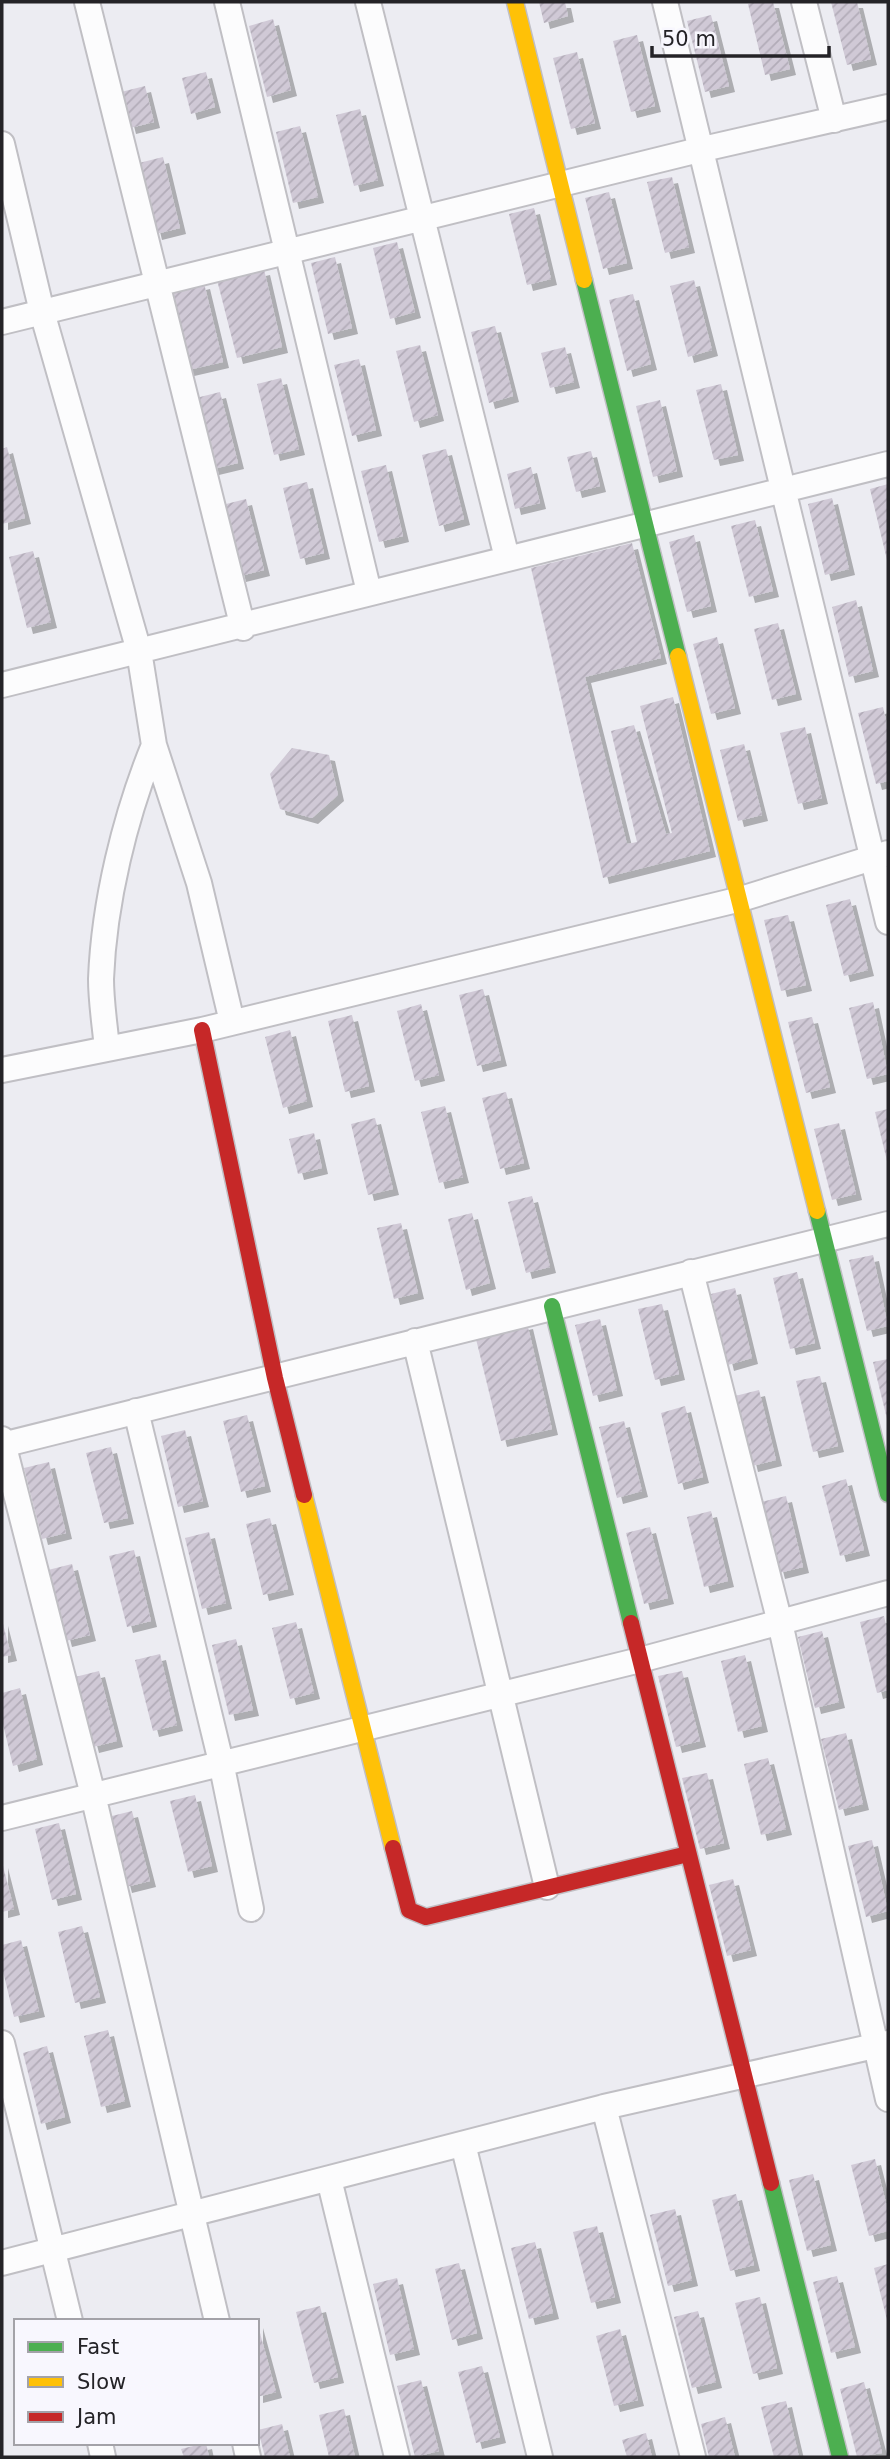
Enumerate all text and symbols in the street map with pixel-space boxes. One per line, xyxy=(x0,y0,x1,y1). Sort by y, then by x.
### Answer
scale bar xyxy=(652,14,829,58)
text: 50 m xyxy=(662,27,716,51)
legend xyxy=(14,2319,259,2445)
text: Fast xyxy=(77,2335,119,2359)
text: Slow xyxy=(77,2370,126,2394)
text: Jam xyxy=(75,2405,117,2429)

